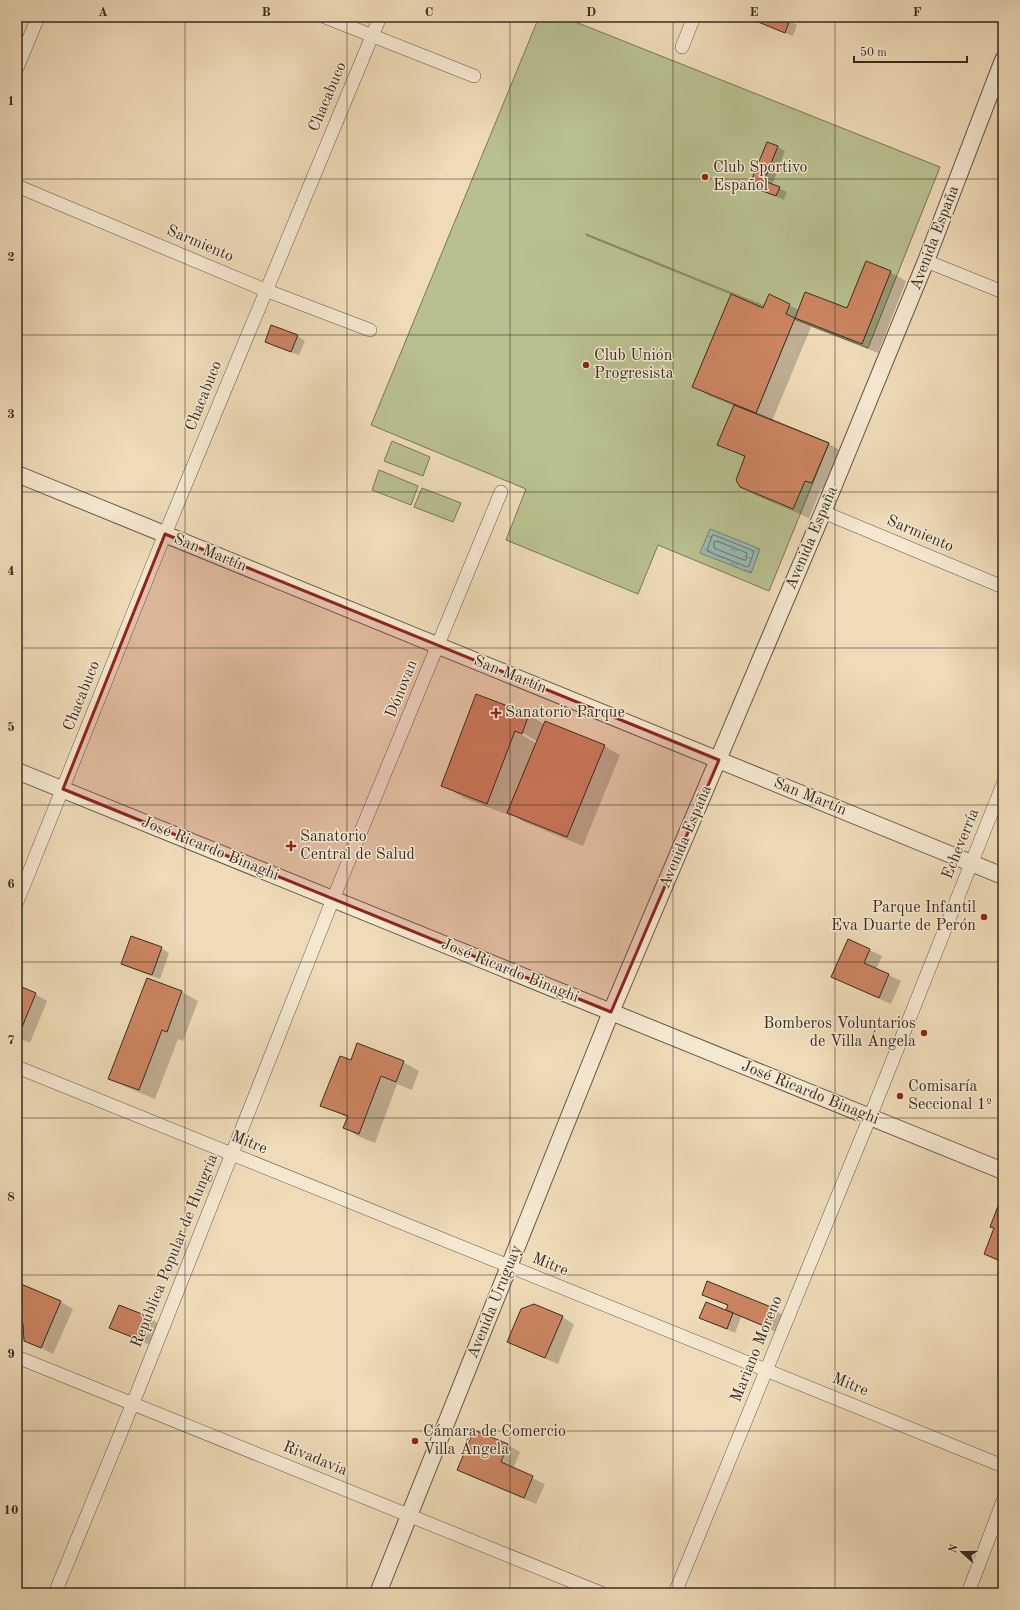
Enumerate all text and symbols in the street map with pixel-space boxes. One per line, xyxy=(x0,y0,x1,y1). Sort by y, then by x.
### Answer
text: A xyxy=(98,6,108,19)
text: B xyxy=(261,6,271,19)
text: C xyxy=(425,6,433,19)
text: D xyxy=(586,6,596,19)
text: E xyxy=(750,6,759,19)
text: F xyxy=(913,6,922,19)
scale bar xyxy=(854,38,967,64)
text: 50 m xyxy=(860,46,887,59)
street label: Chacabuco xyxy=(306,60,350,134)
text: 1 xyxy=(7,95,15,108)
place label: Club Sportivo Español xyxy=(713,160,808,194)
marker: Club Sportivo Español xyxy=(700,172,710,182)
street label: Avenida España xyxy=(908,183,962,293)
street label: Sarmiento xyxy=(164,223,236,265)
text: 2 xyxy=(7,251,15,264)
place label: Club Unión Progresista xyxy=(594,348,674,382)
street label: Chacabuco xyxy=(183,359,225,433)
marker: Club Unión Progresista xyxy=(581,360,591,370)
text: 3 xyxy=(7,408,15,421)
street label: Avenida España xyxy=(783,484,841,592)
street label: Sarmiento xyxy=(884,513,956,555)
street label: San Martín xyxy=(171,531,249,575)
text: 4 xyxy=(7,565,15,578)
street label: San Martín xyxy=(471,653,549,697)
street label: Dónovan xyxy=(383,657,421,720)
street label: Chacabuco xyxy=(61,659,103,733)
place label: Sanatorio Parque xyxy=(505,705,625,721)
marker: Sanatorio Parque xyxy=(490,707,502,719)
text: 5 xyxy=(7,721,15,734)
street label: San Martín xyxy=(771,775,849,819)
street label: Avenida España xyxy=(657,783,715,891)
street label: Echeverría xyxy=(940,806,982,882)
street label: José Ricardo Binaghi xyxy=(139,814,281,884)
place label: Sanatorio Central de Salud xyxy=(300,829,415,863)
marker: Sanatorio Central de Salud xyxy=(285,840,297,852)
text: 6 xyxy=(7,878,15,891)
place label: Parque Infantil Eva Duarte de Perón xyxy=(831,900,976,934)
marker: Parque Infantil Eva Duarte de Perón xyxy=(979,912,989,922)
street label: José Ricardo Binaghi xyxy=(439,936,581,1006)
place label: Bomberos Voluntarios de Villa Ángela xyxy=(763,1016,916,1050)
marker: Bomberos Voluntarios de Villa Ángela xyxy=(919,1028,929,1038)
text: 7 xyxy=(7,1034,15,1047)
street label: José Ricardo Binaghi xyxy=(739,1058,881,1128)
place label: Comisaría Seccional 1º xyxy=(908,1079,992,1113)
marker: Comisaría Seccional 1º xyxy=(895,1091,905,1101)
street label: Mitre xyxy=(229,1129,269,1157)
street label: República Popular de Hungría xyxy=(129,1152,221,1350)
text: 8 xyxy=(7,1191,15,1204)
street label: Avenida Uruguay xyxy=(465,1242,525,1361)
street label: Mitre xyxy=(530,1251,570,1279)
street label: Mariano Moreno xyxy=(728,1294,786,1404)
text: 9 xyxy=(7,1348,15,1361)
street label: Mitre xyxy=(830,1371,870,1399)
place label: Cámara de Comercio Villa Ángela xyxy=(423,1424,566,1458)
marker: Cámara de Comercio Villa Ángela xyxy=(410,1436,420,1446)
street label: Rivadavia xyxy=(280,1439,350,1479)
text: 10 xyxy=(3,1504,19,1517)
north arrow xyxy=(942,1532,982,1572)
text: N xyxy=(947,1543,961,1555)

